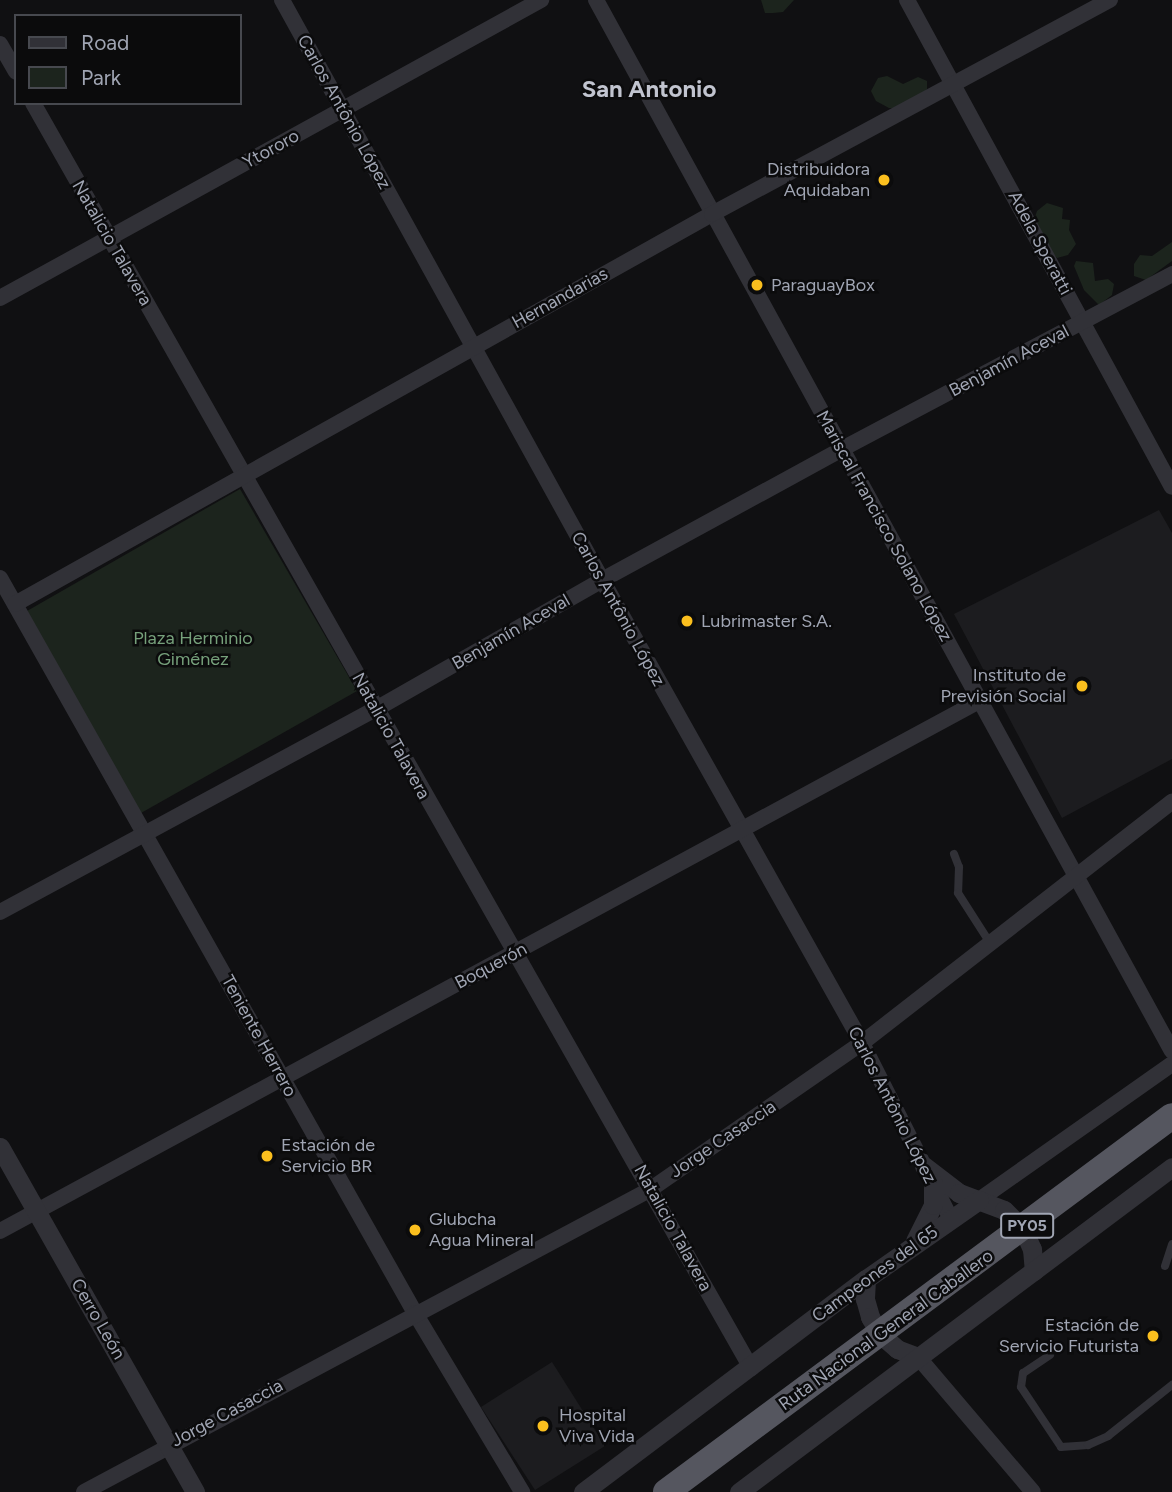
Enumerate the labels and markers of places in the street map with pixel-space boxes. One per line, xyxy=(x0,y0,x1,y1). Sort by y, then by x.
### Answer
place label: Distribuidora Aquidaban xyxy=(767,159,870,202)
marker: Distribuidora Aquidaban xyxy=(876,172,892,188)
place label: ParaguayBox xyxy=(771,274,875,296)
marker: ParaguayBox xyxy=(749,277,765,293)
place label: Lubrimaster S.A. xyxy=(701,610,832,632)
marker: Lubrimaster S.A. xyxy=(679,613,695,629)
place label: Instituto de Previsión Social xyxy=(940,665,1066,708)
marker: Instituto de Previsión Social xyxy=(1072,676,1092,696)
place label: Estación de Servicio BR xyxy=(281,1135,375,1178)
marker: Estación de Servicio BR xyxy=(259,1148,275,1164)
place label: Glubcha Agua Mineral xyxy=(429,1209,534,1252)
marker: Glubcha Agua Mineral xyxy=(407,1222,423,1238)
place label: Estación de Servicio Futurista xyxy=(999,1315,1139,1358)
marker: Estación de Servicio Futurista xyxy=(1145,1328,1161,1344)
place label: Hospital Viva Vida xyxy=(559,1405,635,1448)
marker: Hospital Viva Vida xyxy=(533,1416,553,1436)

